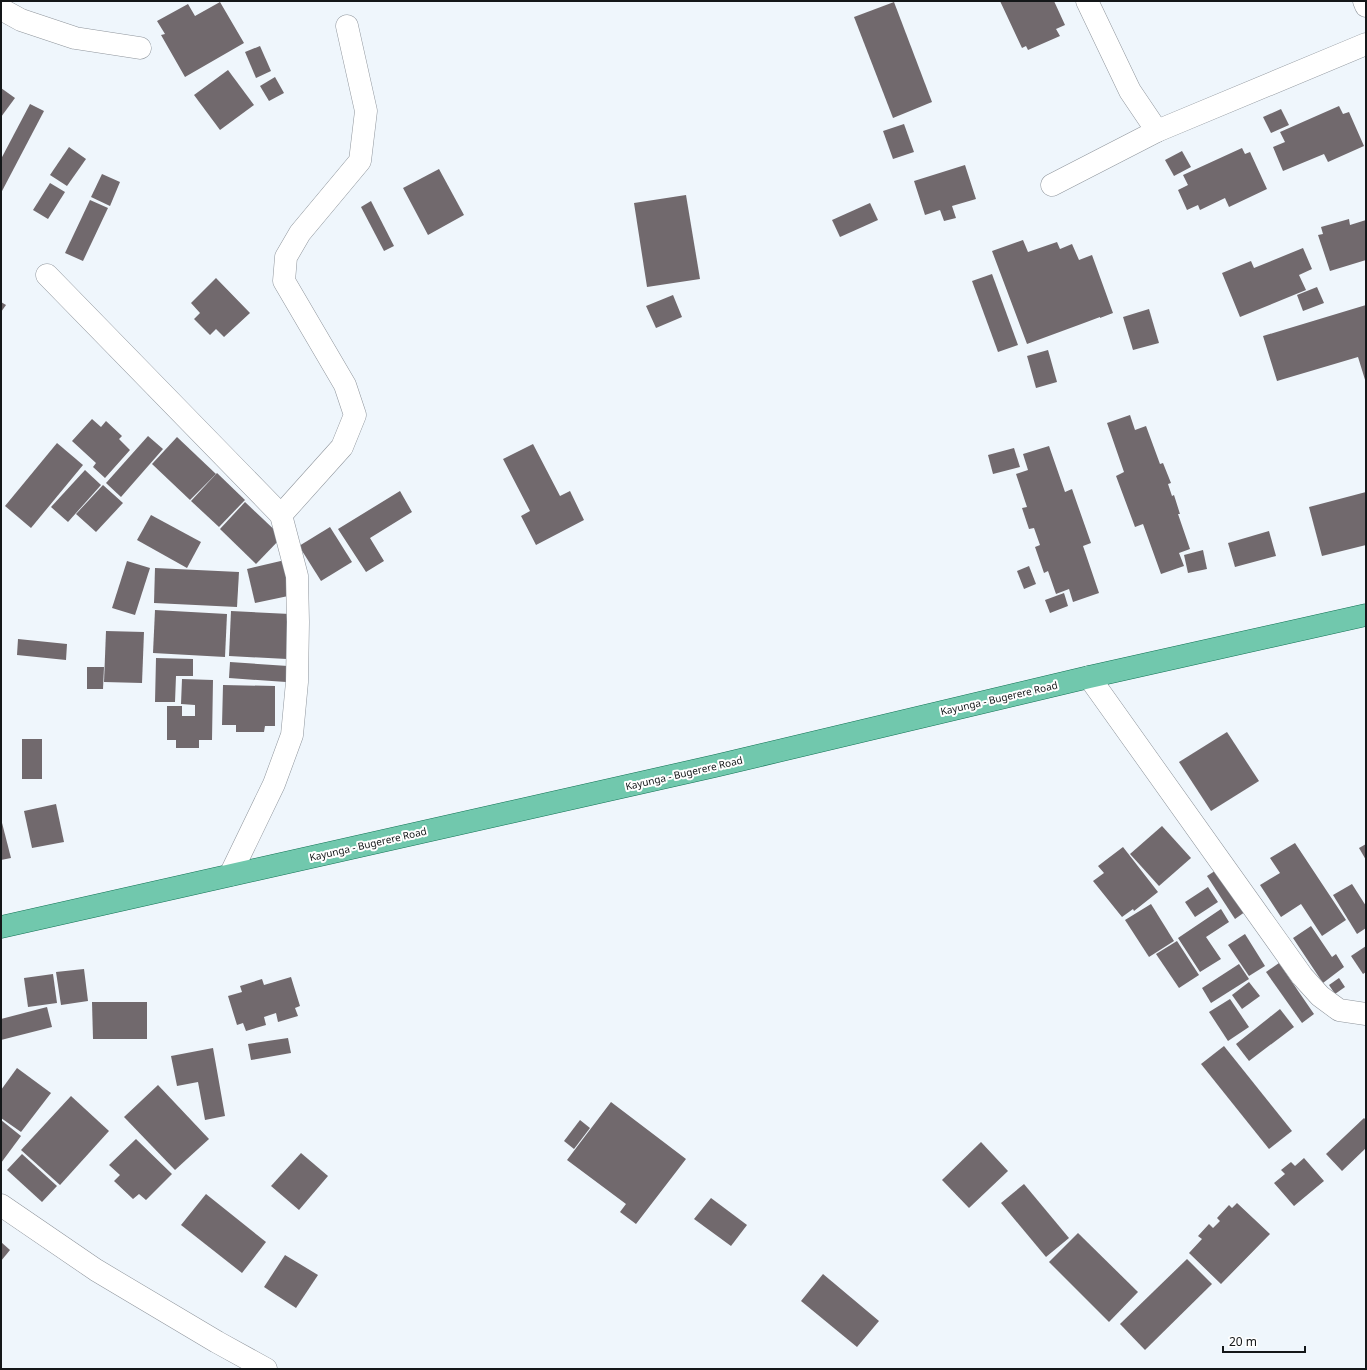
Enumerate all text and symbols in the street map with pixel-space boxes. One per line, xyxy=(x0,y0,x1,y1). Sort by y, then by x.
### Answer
street label: Kayunga - Bugerere Road xyxy=(939,678,1059,718)
street label: Kayunga - Bugerere Road xyxy=(624,753,744,793)
street label: Kayunga - Bugerere Road xyxy=(308,824,428,864)
scale bar xyxy=(1223,1328,1305,1354)
text: 20 m xyxy=(1229,1333,1257,1350)

